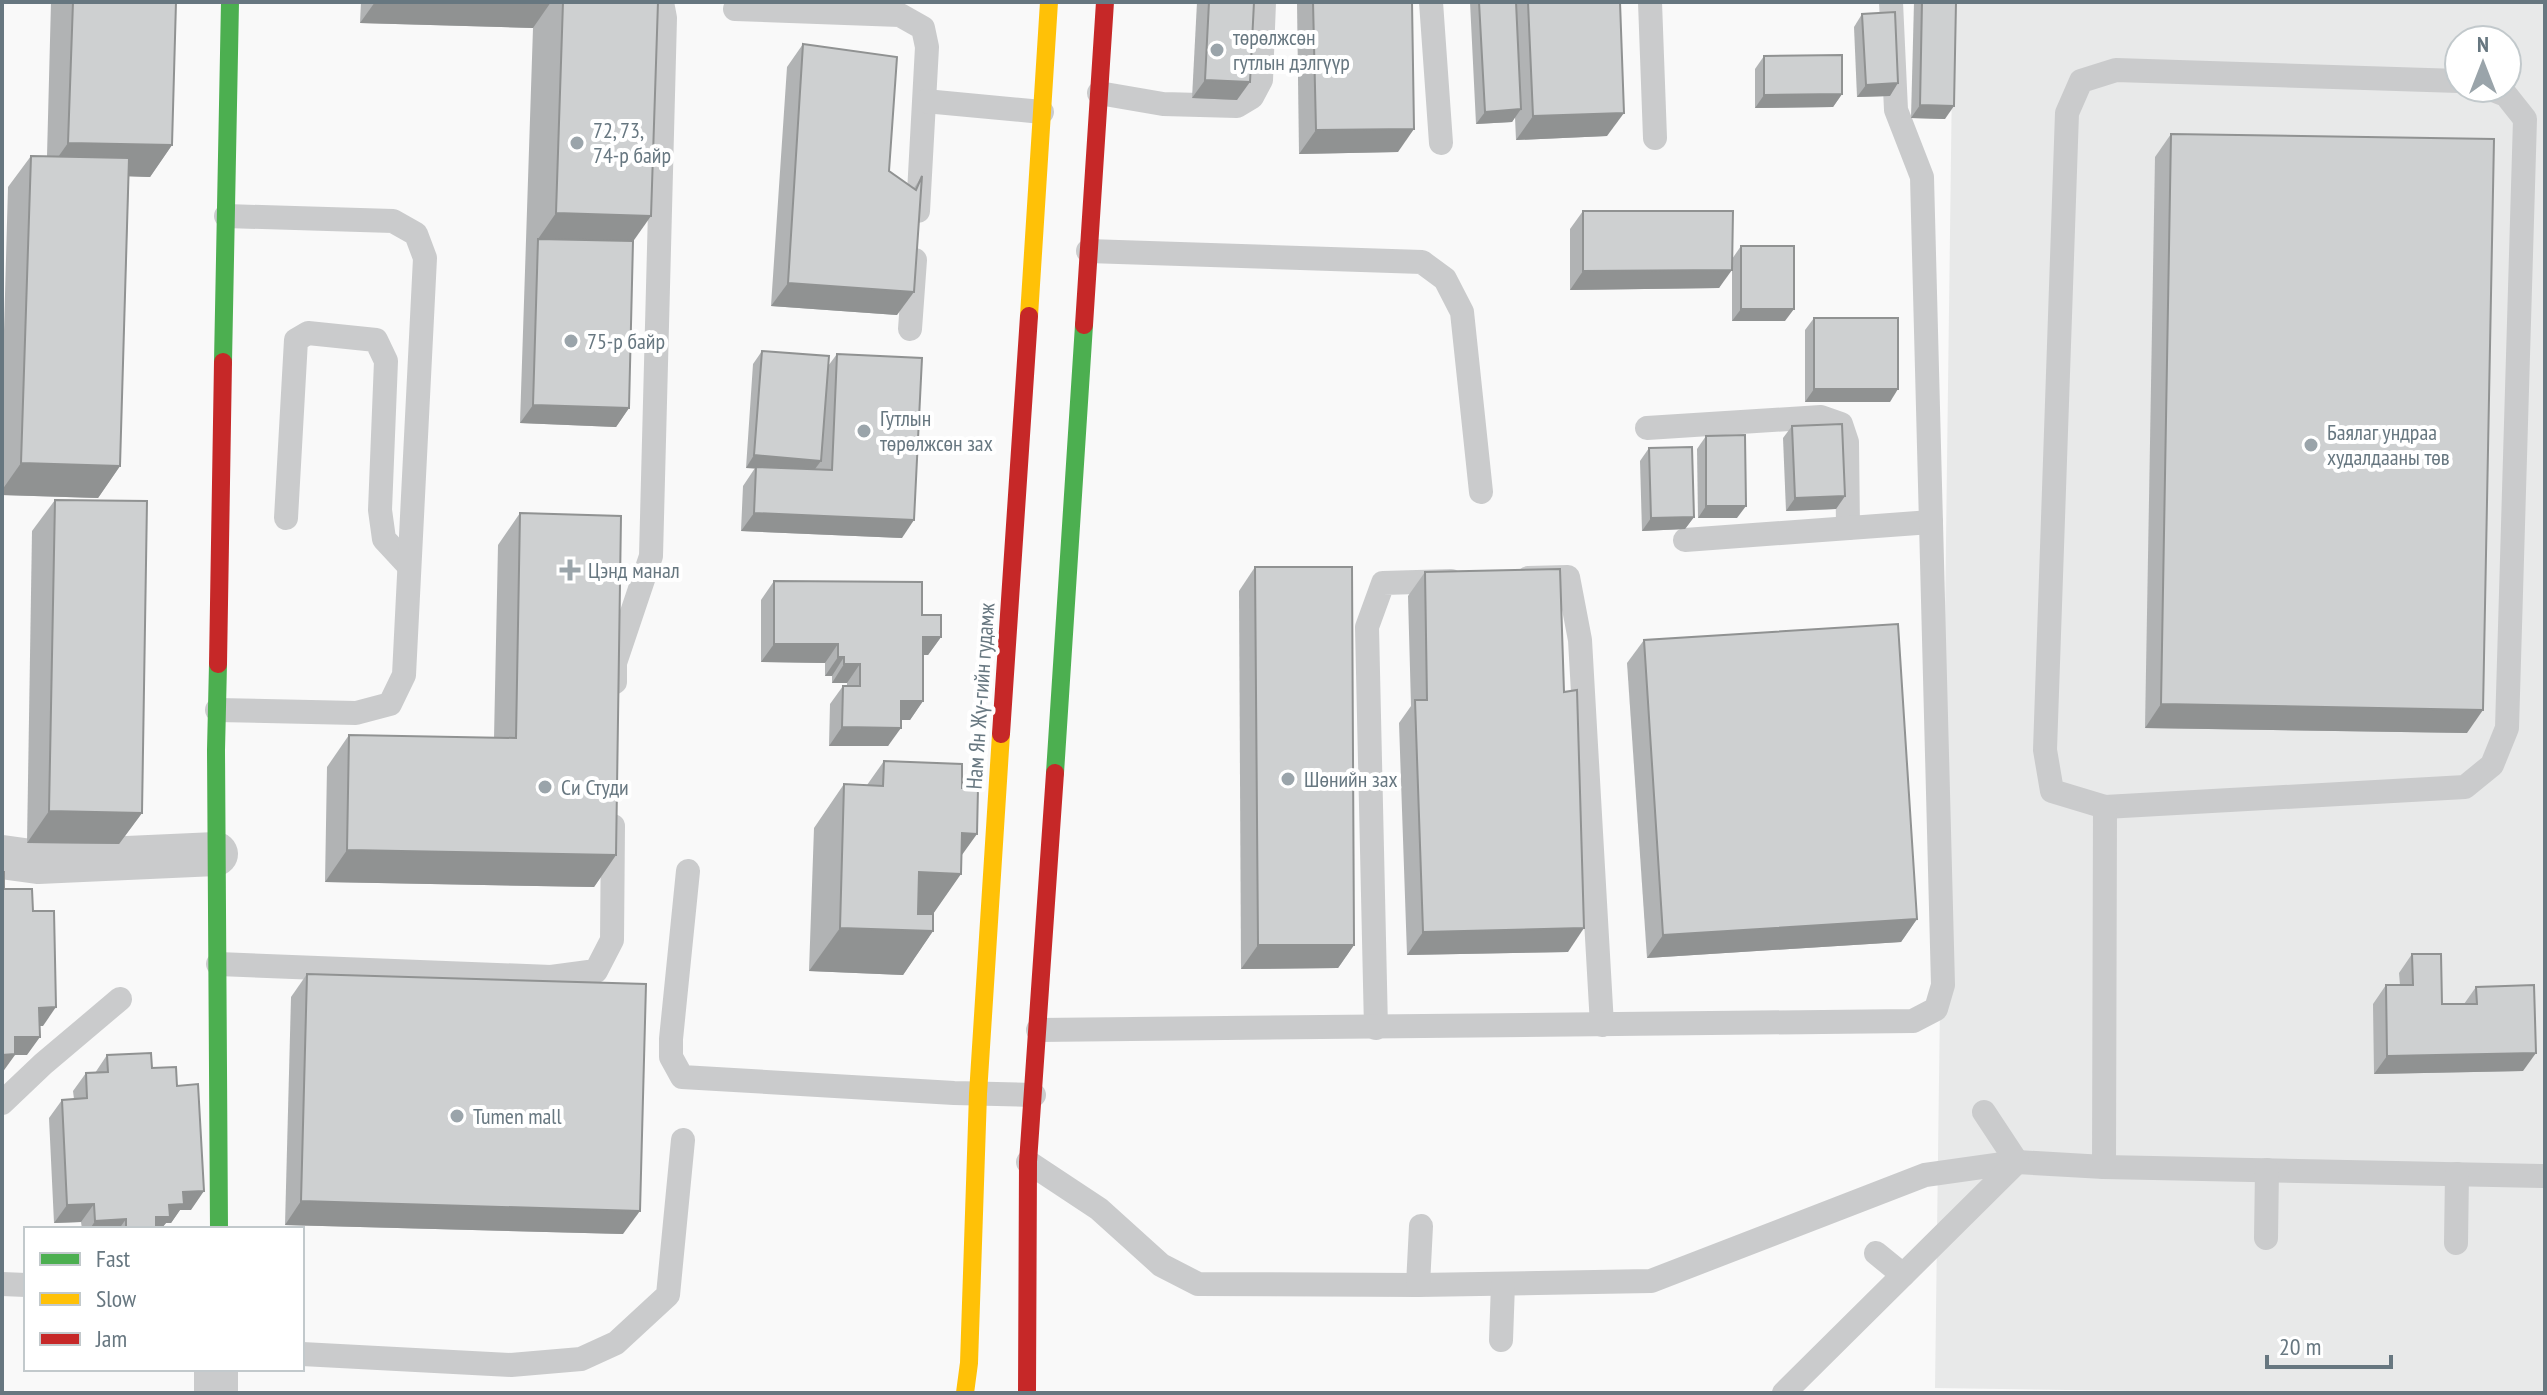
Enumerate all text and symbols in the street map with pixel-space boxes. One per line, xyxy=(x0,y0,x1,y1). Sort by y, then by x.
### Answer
place label: төрөлжсөн гутлын дэлгүүр xyxy=(1233,23,1350,76)
north arrow xyxy=(2443,24,2523,104)
text: N xyxy=(2477,30,2489,58)
marker: төрөлжсөн гутлын дэлгүүр xyxy=(1208,41,1226,59)
place label: 72, 73, 74-р байр xyxy=(593,116,671,169)
marker: 72, 73, 74-р байр xyxy=(568,134,586,152)
place label: 75-р байр xyxy=(587,327,665,355)
marker: 75-р байр xyxy=(562,332,580,350)
place label: Гутлын төрөлжсөн зах xyxy=(880,404,993,457)
place label: Баялаг ундраа худалдааны төв xyxy=(2327,418,2450,471)
marker: Гутлын төрөлжсөн зах xyxy=(855,422,873,440)
marker: Баялаг ундраа худалдааны төв xyxy=(2302,436,2320,454)
place label: Цэнд манал xyxy=(588,556,680,584)
marker: Цэнд манал xyxy=(559,559,581,581)
street label: Нам Ян Жү-гийн гудамж xyxy=(960,602,1000,790)
place label: Шөнийн зах xyxy=(1304,765,1398,793)
marker: Шөнийн зах xyxy=(1279,770,1297,788)
place label: Си Студи xyxy=(561,773,629,801)
marker: Си Студи xyxy=(536,778,554,796)
place label: Tumen mall xyxy=(473,1102,562,1130)
marker: Tumen mall xyxy=(448,1107,466,1125)
legend xyxy=(24,1227,304,1371)
text: Fast xyxy=(96,1243,131,1274)
text: Slow xyxy=(96,1283,137,1314)
scale bar xyxy=(2267,1319,2391,1369)
text: Jam xyxy=(95,1323,127,1354)
text: 20 m xyxy=(2279,1331,2321,1362)

